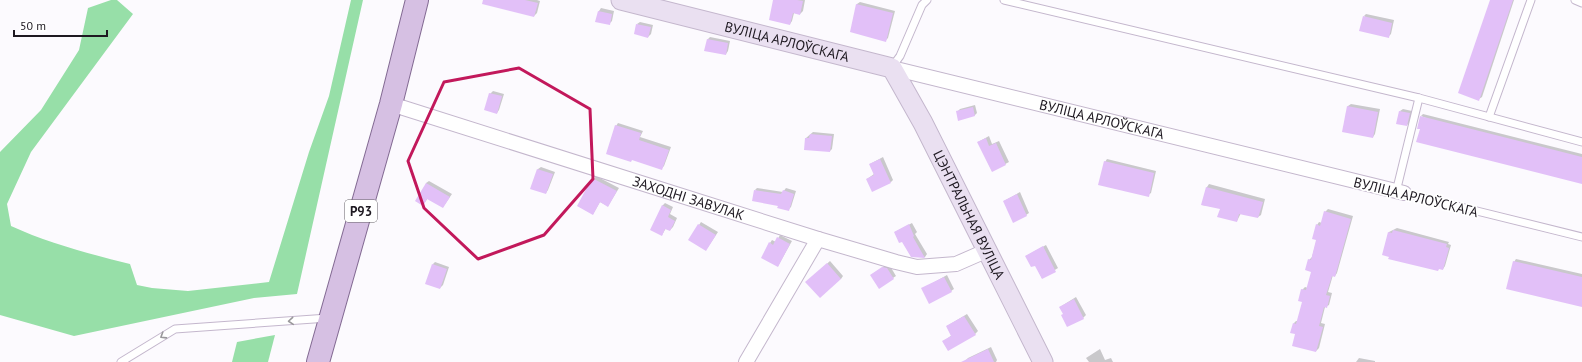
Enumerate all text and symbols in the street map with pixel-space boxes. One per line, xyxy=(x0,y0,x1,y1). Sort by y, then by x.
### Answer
scale bar xyxy=(14,12,107,38)
street label: ВУЛІЦА АРЛОЎСКАГА xyxy=(723,17,852,66)
text: 50 m xyxy=(20,18,46,33)
street label: ВУЛІЦА АРЛОЎСКАГА xyxy=(1038,95,1167,143)
street label: ЦЭНТРАЛЬНАЯ ВУЛІЦА xyxy=(929,147,1009,283)
street label: ЗАХОДНІ ЗАВУЛАК xyxy=(630,172,747,224)
street label: ВУЛІЦА АРЛОЎСКАГА xyxy=(1352,173,1481,221)
road number: Р93 xyxy=(345,200,377,222)
one-way arrow xyxy=(288,316,294,325)
one-way arrow xyxy=(160,331,167,339)

